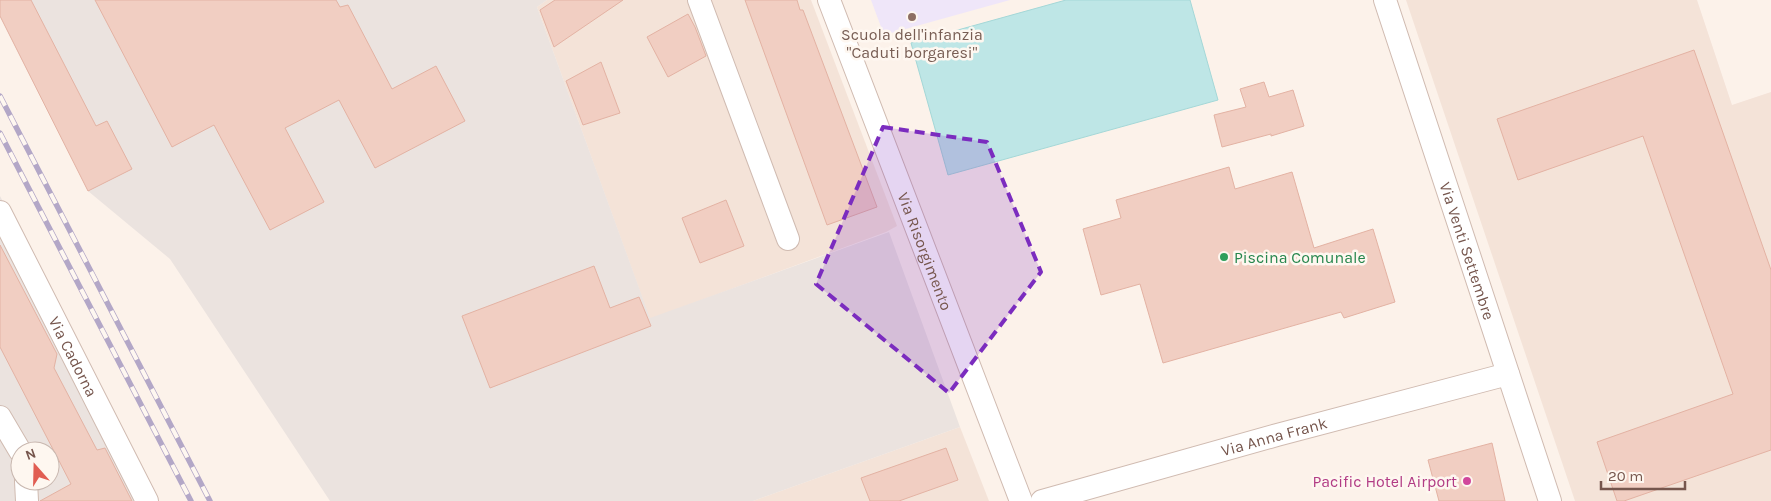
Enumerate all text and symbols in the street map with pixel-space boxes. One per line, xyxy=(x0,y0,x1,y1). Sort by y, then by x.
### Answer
marker: Scuola dell'infanzia "Caduti borgaresi" xyxy=(906,11,918,23)
place label: Scuola dell'infanzia "Caduti borgaresi" xyxy=(841,25,983,62)
street label: Via Venti Settembre xyxy=(1436,179,1499,322)
street label: Via Risorgimento xyxy=(894,189,957,313)
place label: Piscina Comunale xyxy=(1234,248,1366,267)
marker: Piscina Comunale xyxy=(1218,251,1230,263)
street label: Via Cadorna xyxy=(45,313,102,400)
street label: Via Anna Frank xyxy=(1219,413,1329,460)
north arrow xyxy=(10,441,60,491)
text: N xyxy=(23,445,38,464)
scale bar xyxy=(1601,458,1685,490)
text: 20 m xyxy=(1608,467,1643,485)
place label: Pacific Hotel Airport xyxy=(1312,472,1457,491)
marker: Pacific Hotel Airport xyxy=(1461,475,1473,487)

